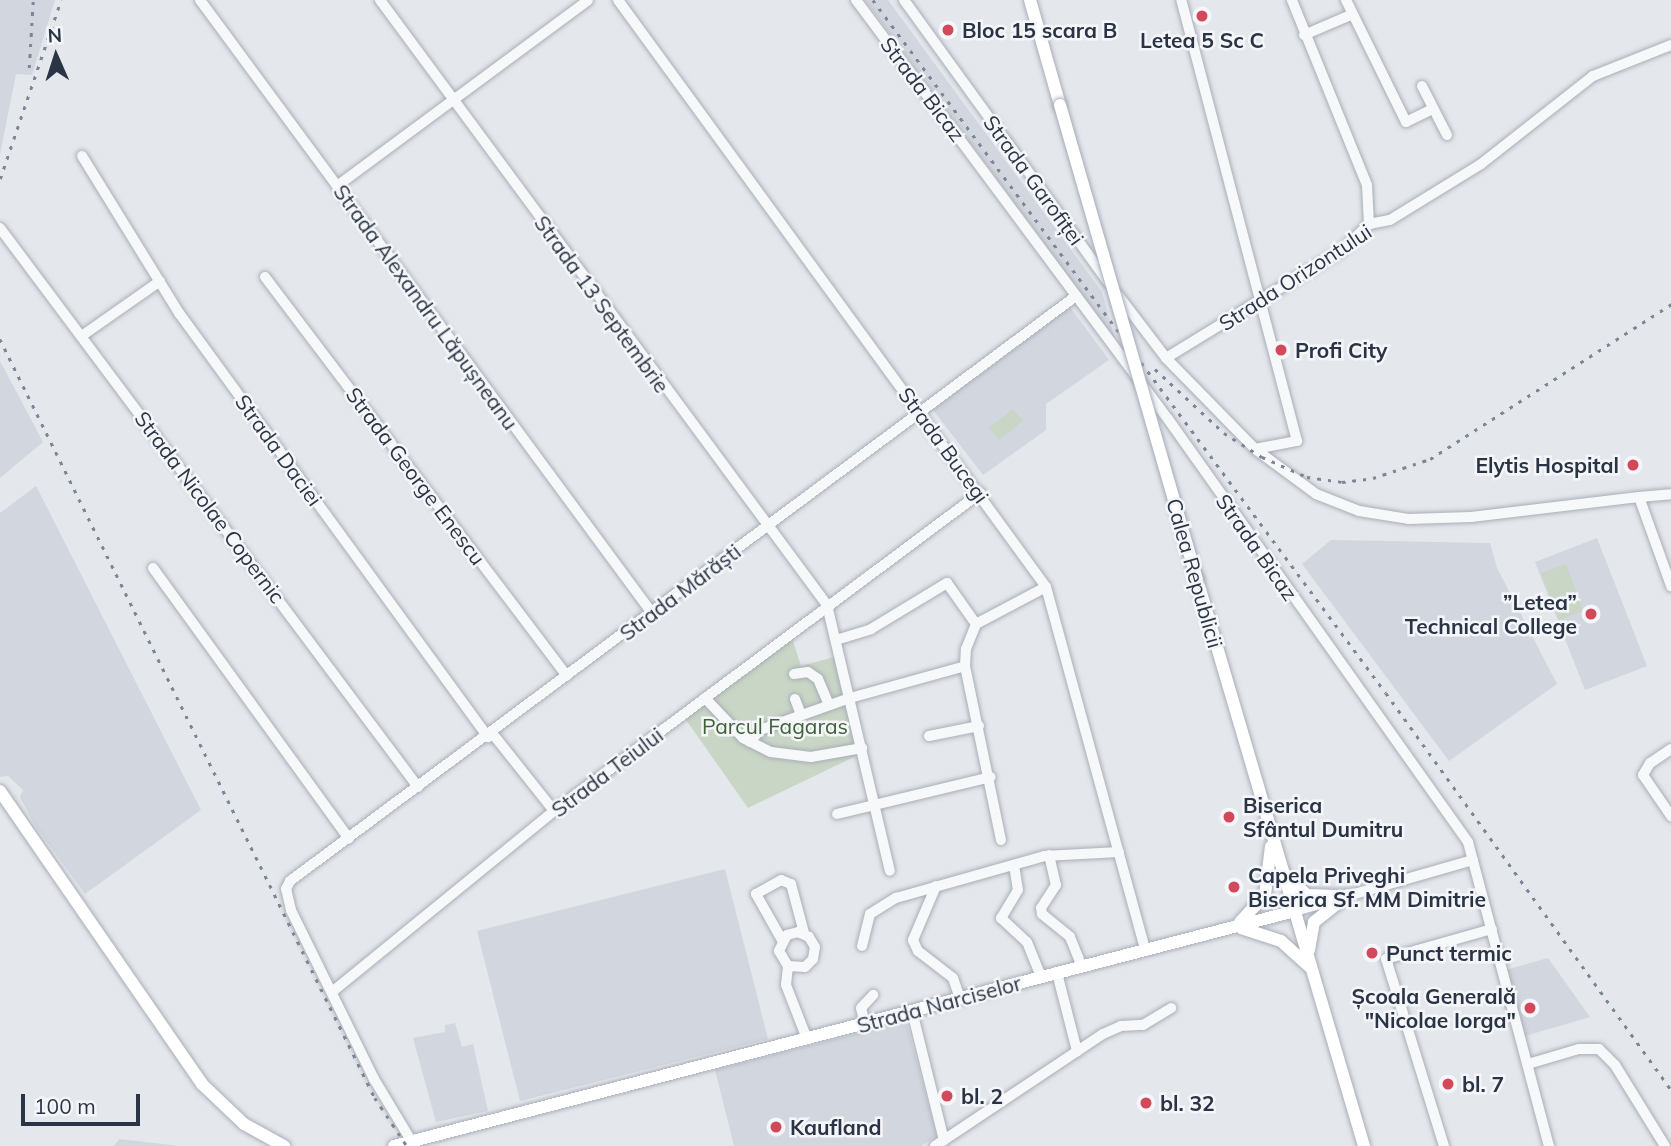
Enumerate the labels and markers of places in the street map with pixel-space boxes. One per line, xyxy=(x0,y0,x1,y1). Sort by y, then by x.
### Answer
marker: Letea 5 Sc C xyxy=(1194,8,1210,24)
place label: Bloc 15 scara B xyxy=(962,17,1117,43)
marker: Bloc 15 scara B xyxy=(940,22,956,38)
place label: Letea 5 Sc C xyxy=(1140,27,1264,53)
place label: Profi City xyxy=(1295,337,1388,363)
marker: Profi City xyxy=(1273,342,1289,358)
place label: Elytis Hospital xyxy=(1475,452,1619,478)
marker: Elytis Hospital xyxy=(1625,457,1641,473)
place label: ”Letea” Technical College xyxy=(1405,589,1577,639)
marker: ”Letea” Technical College xyxy=(1583,606,1599,622)
place label: Biserica Sfântul Dumitru xyxy=(1243,792,1403,842)
marker: Biserica Sfântul Dumitru xyxy=(1221,809,1237,825)
place label: Capela Priveghi Biserica Sf. MM Dimitrie xyxy=(1248,862,1486,912)
marker: Capela Priveghi Biserica Sf. MM Dimitrie xyxy=(1226,879,1242,895)
place label: Punct termic xyxy=(1386,940,1512,966)
marker: Punct termic xyxy=(1364,945,1380,961)
place label: Școala Generală "Nicolae Iorga" xyxy=(1351,983,1516,1033)
marker: Școala Generală "Nicolae Iorga" xyxy=(1522,1000,1538,1016)
place label: bl. 7 xyxy=(1462,1071,1504,1097)
marker: bl. 7 xyxy=(1440,1076,1456,1092)
place label: bl. 2 xyxy=(961,1083,1003,1109)
marker: bl. 2 xyxy=(939,1088,955,1104)
place label: bl. 32 xyxy=(1160,1090,1215,1116)
marker: bl. 32 xyxy=(1138,1095,1154,1111)
place label: Kaufland xyxy=(790,1114,881,1140)
marker: Kaufland xyxy=(768,1119,784,1135)

